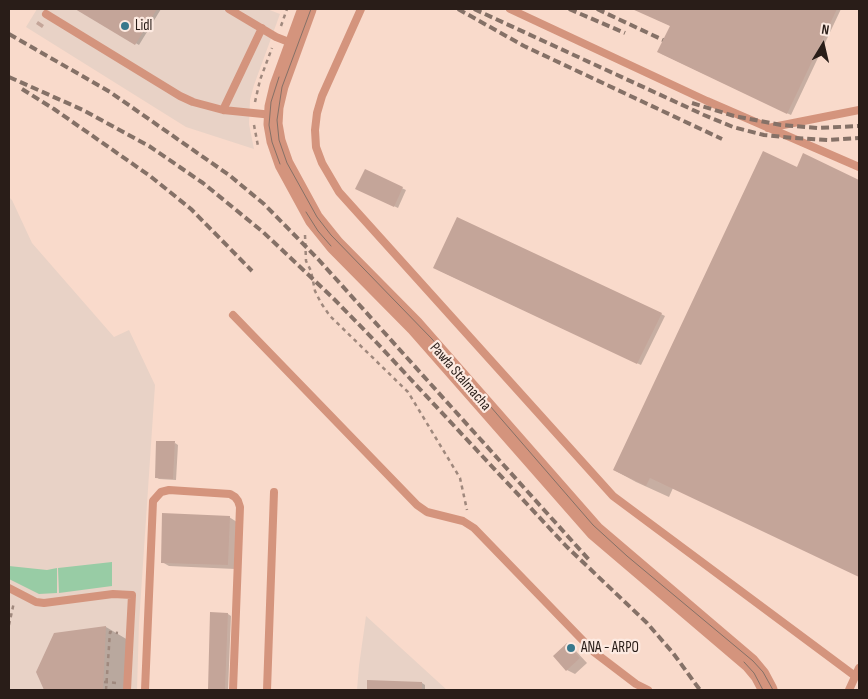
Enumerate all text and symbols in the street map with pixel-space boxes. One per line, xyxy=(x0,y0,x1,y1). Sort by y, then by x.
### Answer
place label: Lidl xyxy=(135,17,152,35)
marker: Lidl xyxy=(119,20,131,32)
north arrow xyxy=(798,20,848,70)
text: N xyxy=(820,21,830,39)
street label: Pawła Stalmacha xyxy=(426,339,494,415)
place label: ANA - ARPO xyxy=(581,639,639,657)
marker: ANA - ARPO xyxy=(565,642,577,654)

